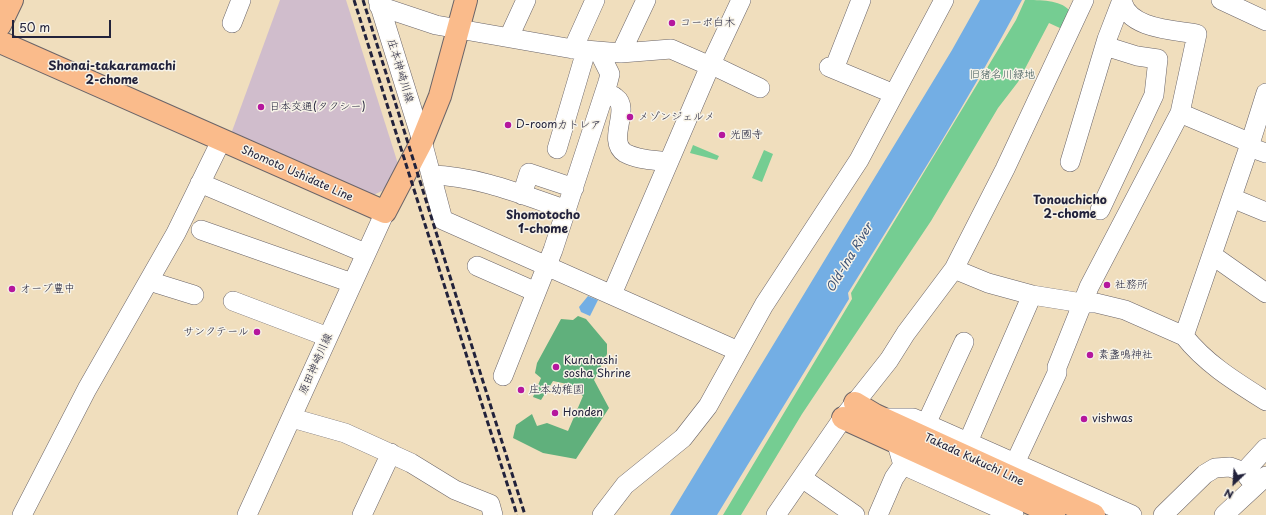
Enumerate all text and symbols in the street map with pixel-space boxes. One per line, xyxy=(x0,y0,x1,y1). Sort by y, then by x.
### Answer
scale bar xyxy=(14,12,113,38)
place label: コーポ白木 xyxy=(680,16,735,30)
text: 50 m xyxy=(19,18,50,36)
marker: コーポ白木 xyxy=(667,18,677,28)
street label: 庄本神崎川線 xyxy=(384,38,416,104)
district label: Shonai-takaramachi 2-chome xyxy=(48,60,176,88)
park label: 旧猪名川緑地 xyxy=(969,68,1035,82)
place label: 日本交通(タクシー) xyxy=(269,100,366,114)
marker: 日本交通(タクシー) xyxy=(256,102,266,112)
place label: メゾンジェルメ xyxy=(638,110,715,124)
marker: メゾンジェルメ xyxy=(625,112,635,122)
place label: D-roomカトレア xyxy=(516,118,601,132)
marker: D-roomカトレア xyxy=(503,120,513,130)
place label: 光國寺 xyxy=(730,128,763,142)
marker: 光國寺 xyxy=(717,130,727,140)
street label: Shomoto Ushidate Line xyxy=(239,143,355,205)
district label: Tonouchicho 2-chome xyxy=(1033,194,1107,222)
district label: Shomotocho 1-chome xyxy=(506,209,580,237)
water label: Old-Ina River xyxy=(824,221,876,295)
place label: 社務所 xyxy=(1115,278,1148,292)
marker: 社務所 xyxy=(1102,280,1112,290)
place label: オーブ豊中 xyxy=(20,282,75,296)
marker: オーブ豊中 xyxy=(7,284,17,294)
place label: サンクテール xyxy=(183,325,249,339)
marker: サンクテール xyxy=(252,327,262,337)
street label: 原田神崎川線 xyxy=(297,331,335,397)
place label: 素盞鳴神社 xyxy=(1098,348,1153,362)
marker: 素盞鳴神社 xyxy=(1085,350,1095,360)
place label: Kurahashi sosha Shrine xyxy=(564,354,631,380)
marker: Kurahashi sosha Shrine xyxy=(551,362,561,372)
place label: 庄本幼稚園 xyxy=(529,383,584,397)
marker: 庄本幼稚園 xyxy=(516,385,526,395)
place label: Honden xyxy=(563,406,603,420)
marker: Honden xyxy=(550,408,560,418)
place label: vishwas xyxy=(1092,412,1133,426)
marker: vishwas xyxy=(1079,414,1089,424)
street label: Takada Kukuchi Line xyxy=(922,431,1026,489)
north arrow xyxy=(1214,463,1254,503)
text: N xyxy=(1221,485,1236,504)

